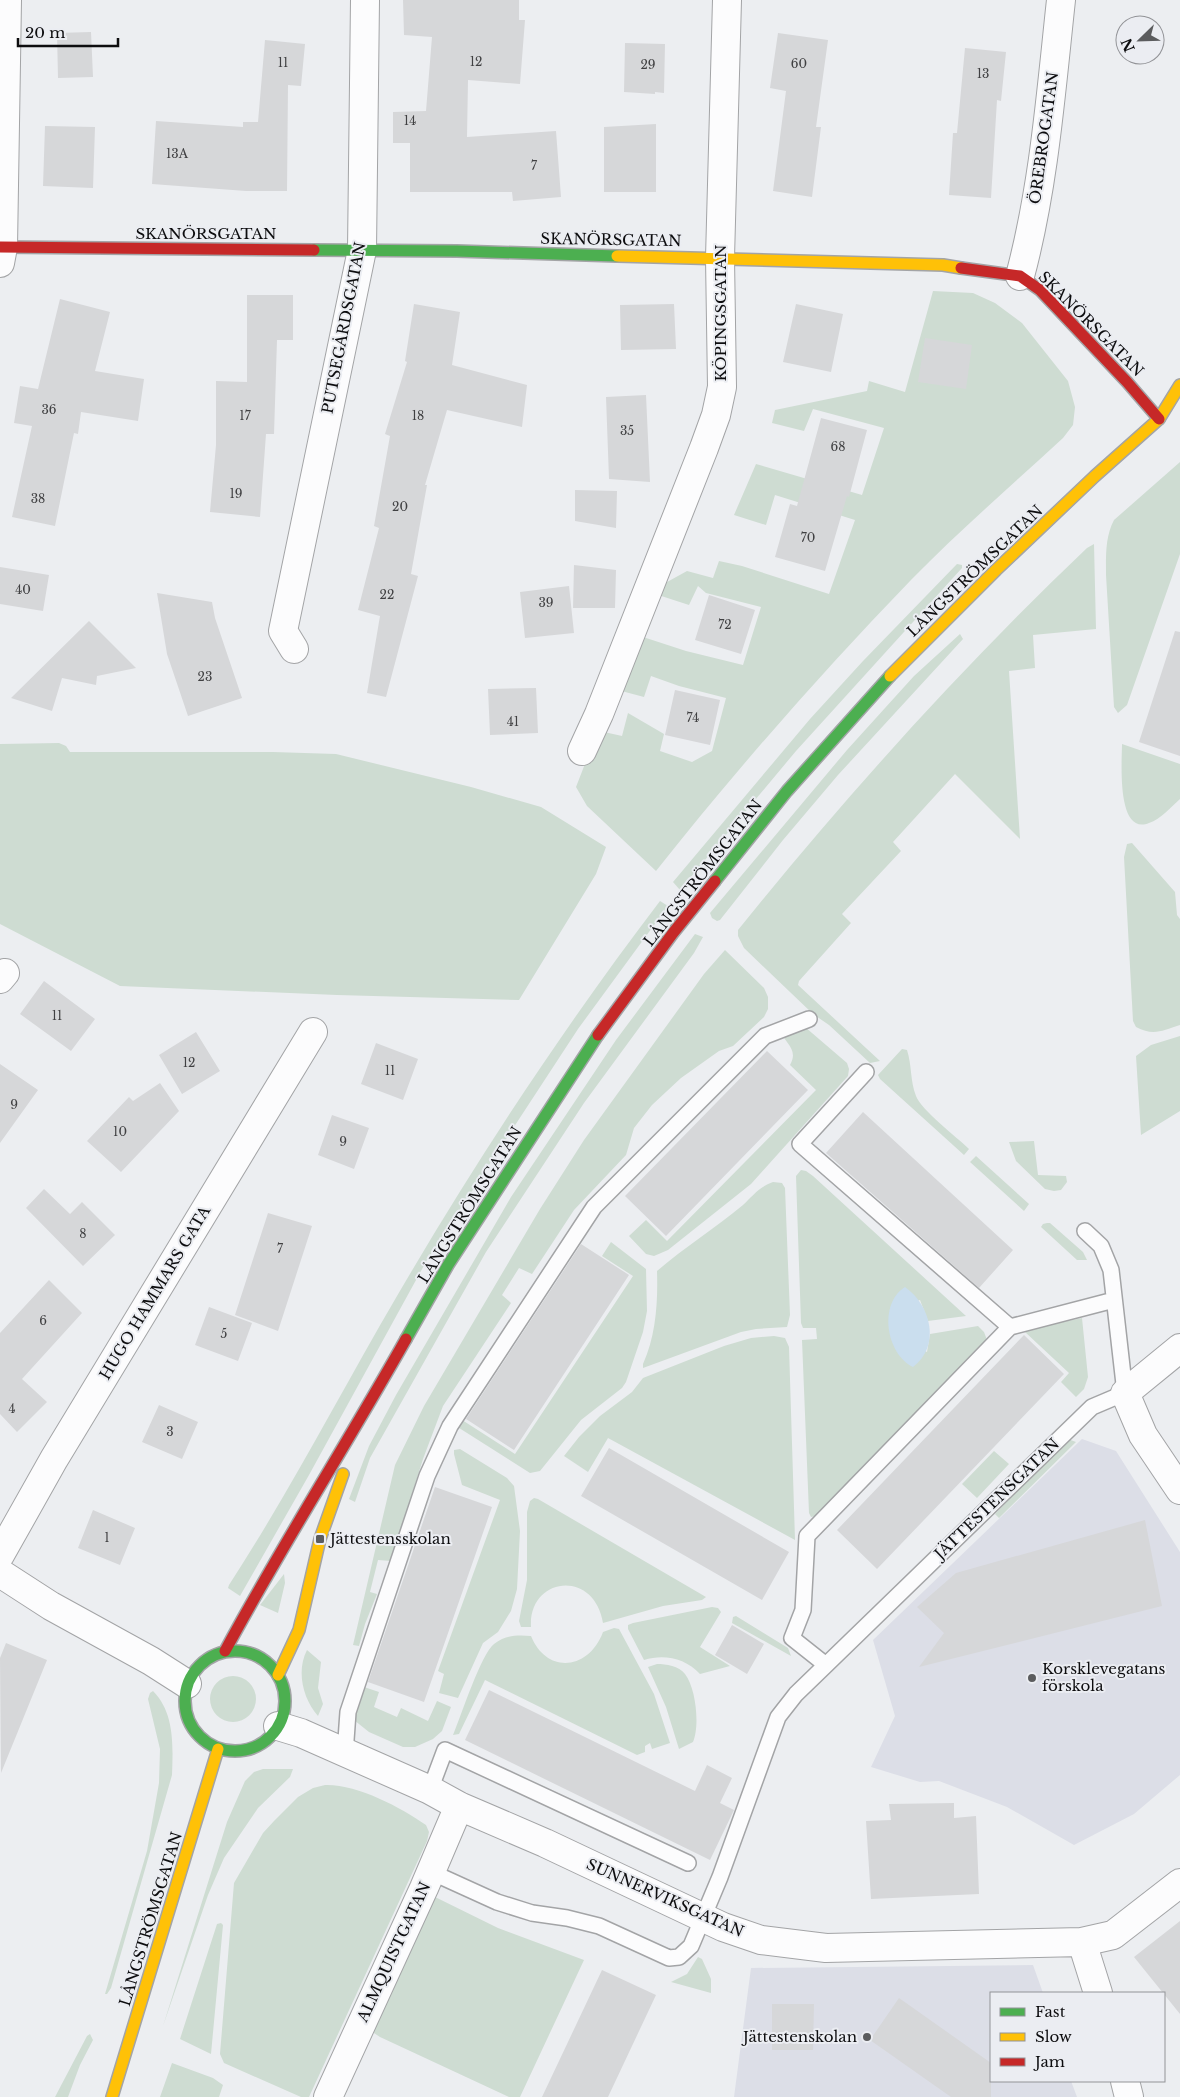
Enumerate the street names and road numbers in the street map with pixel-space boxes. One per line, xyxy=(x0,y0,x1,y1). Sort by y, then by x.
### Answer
street label: ÖREBROGATAN xyxy=(1025,71,1062,205)
street label: SKANÖRSGATAN xyxy=(135,224,277,243)
street label: SKANÖRSGATAN xyxy=(540,229,682,250)
street label: PUTSEGÅRDSGATAN xyxy=(318,240,369,415)
street label: KÖPINGSGATAN xyxy=(711,244,730,382)
street label: SKANÖRSGATAN xyxy=(1035,267,1148,380)
street label: LÅNGSTRÖMSGATAN xyxy=(903,501,1047,641)
street label: LÅNGSTRÖMSGATAN xyxy=(639,795,766,950)
street label: LÅNGSTRÖMSGATAN xyxy=(413,1123,526,1287)
street label: HUGO HAMMARS GATA xyxy=(95,1202,214,1383)
street label: JÄTTESTENSGATAN xyxy=(929,1434,1063,1565)
street label: LÅNGSTRÖMSGATAN xyxy=(115,1829,186,2008)
street label: SUNNERVIKSGATAN xyxy=(584,1854,747,1941)
street label: ALMQUISTGATAN xyxy=(352,1879,434,2026)

